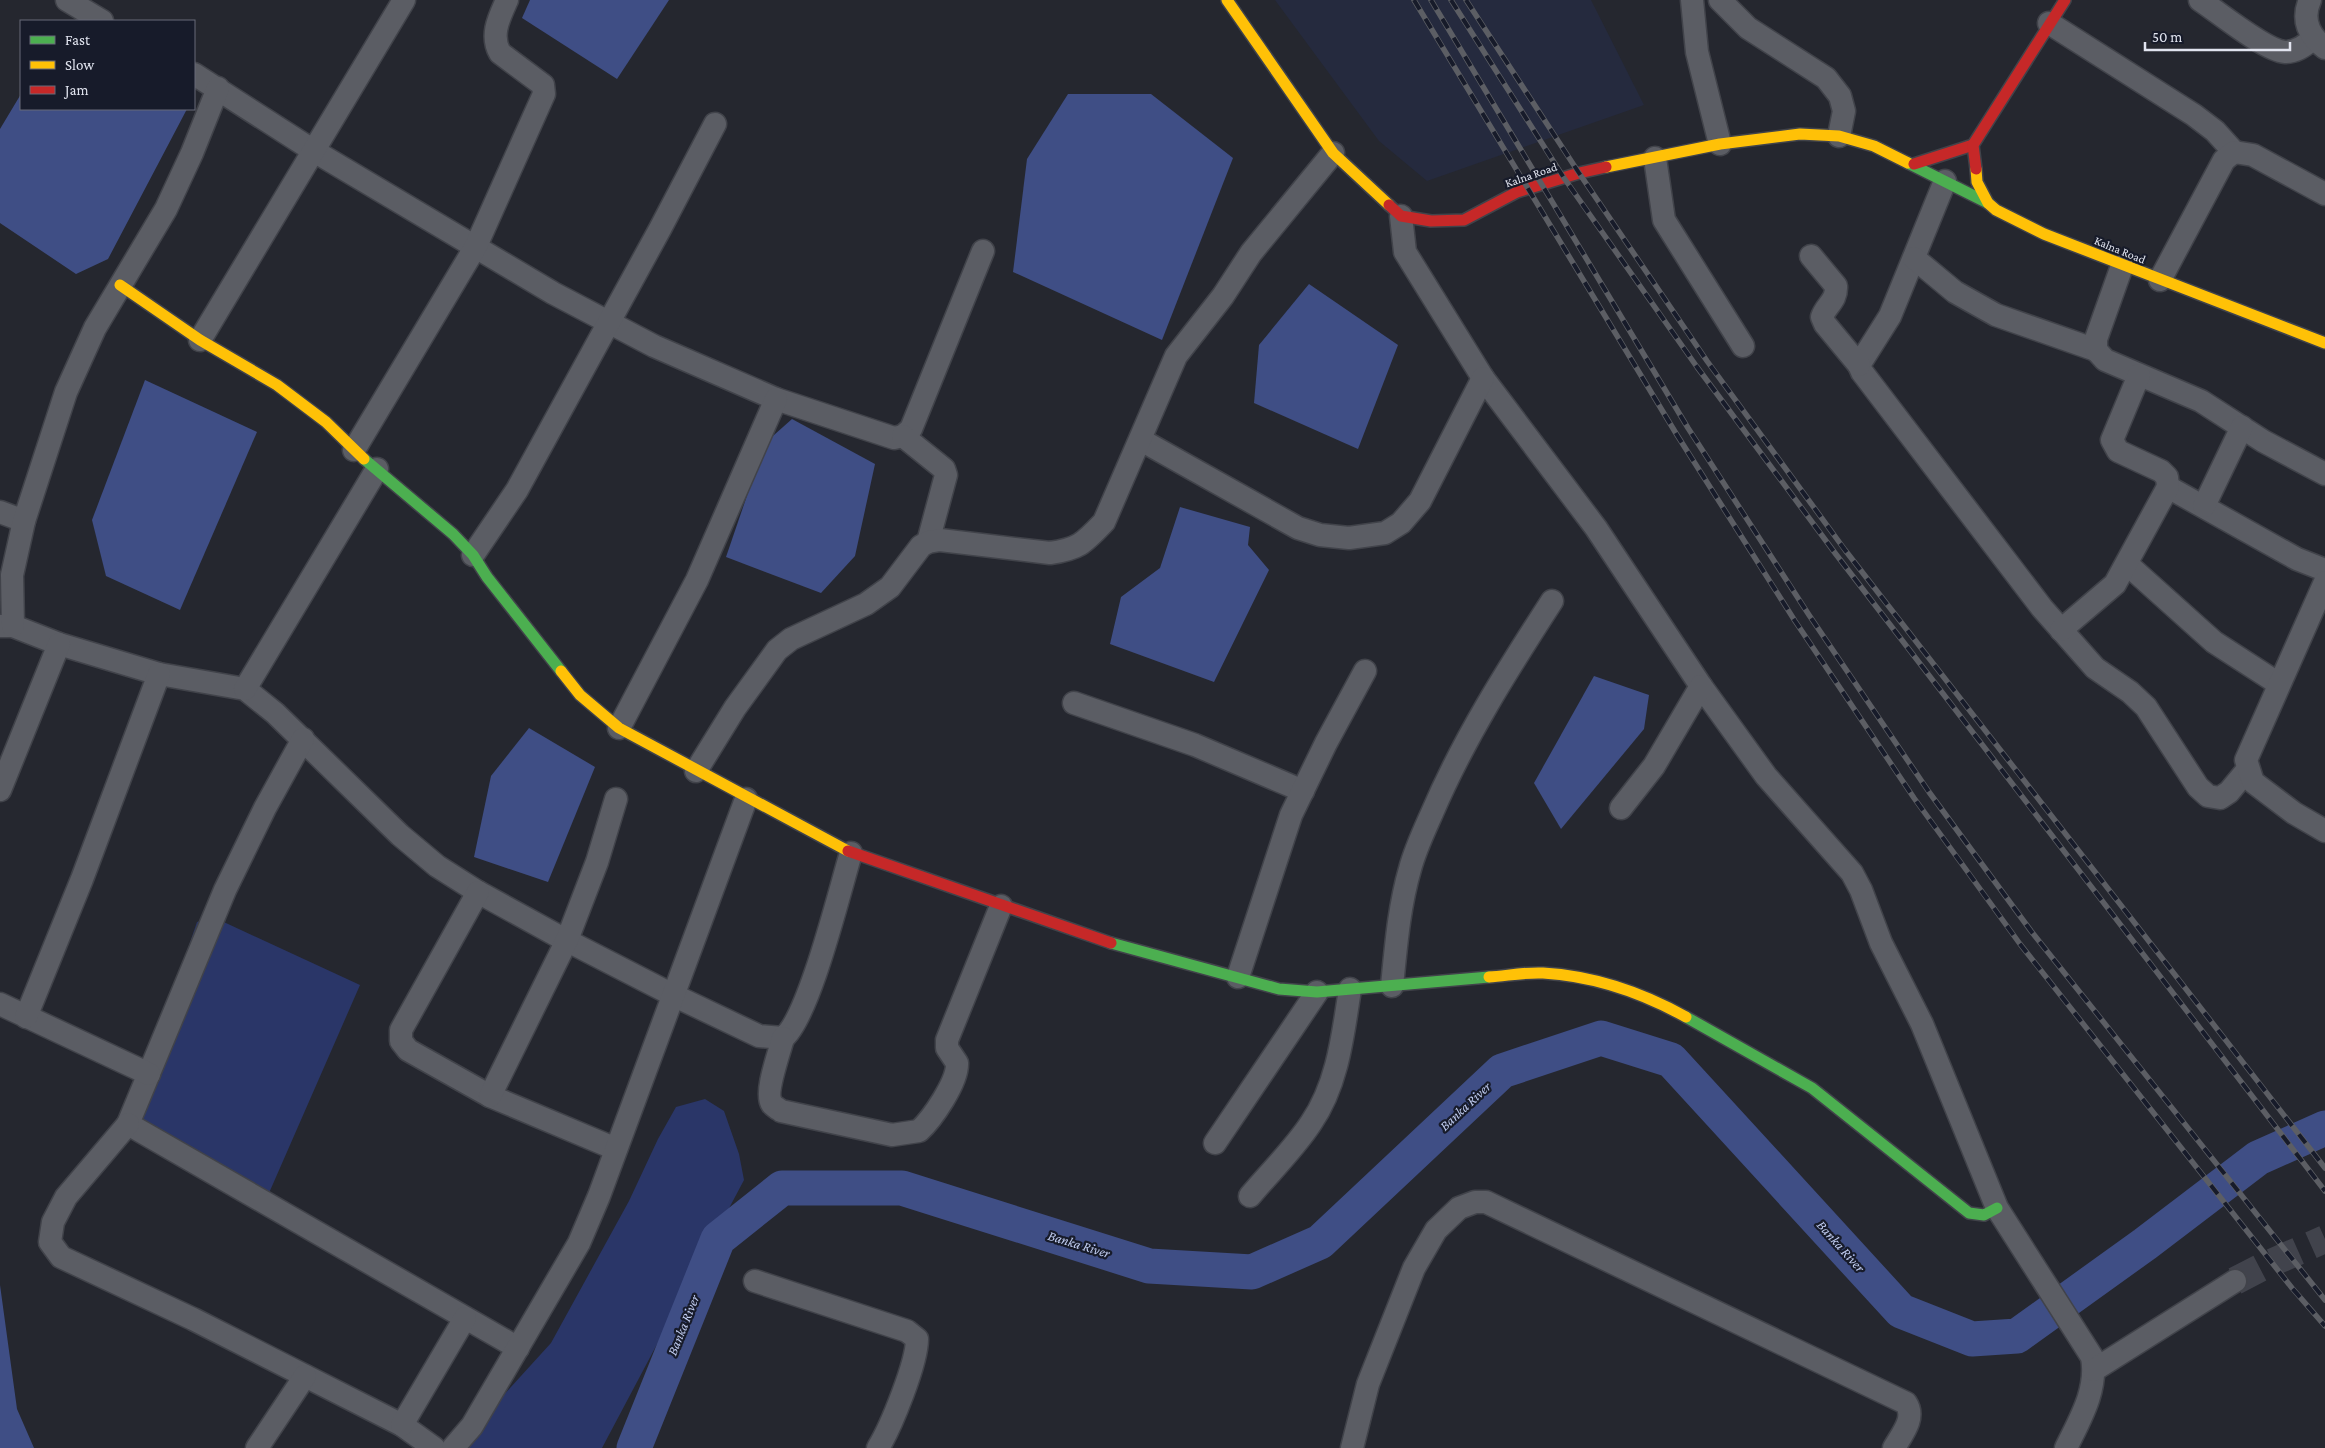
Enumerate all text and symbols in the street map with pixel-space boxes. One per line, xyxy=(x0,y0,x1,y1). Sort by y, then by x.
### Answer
legend xyxy=(20,20,195,110)
scale bar xyxy=(2145,20,2290,52)
text: 50 m xyxy=(2152,29,2182,45)
text: Fast xyxy=(65,32,91,48)
text: Slow xyxy=(65,57,95,73)
text: Jam xyxy=(63,82,88,99)
street label: Kalna Road xyxy=(1503,159,1559,190)
street label: Kalna Road xyxy=(2092,233,2148,267)
water label: Banka River xyxy=(1436,1078,1495,1134)
water label: Banka River xyxy=(1814,1217,1869,1276)
water label: Banka River xyxy=(1046,1227,1113,1261)
water label: Banka River xyxy=(664,1291,703,1358)

